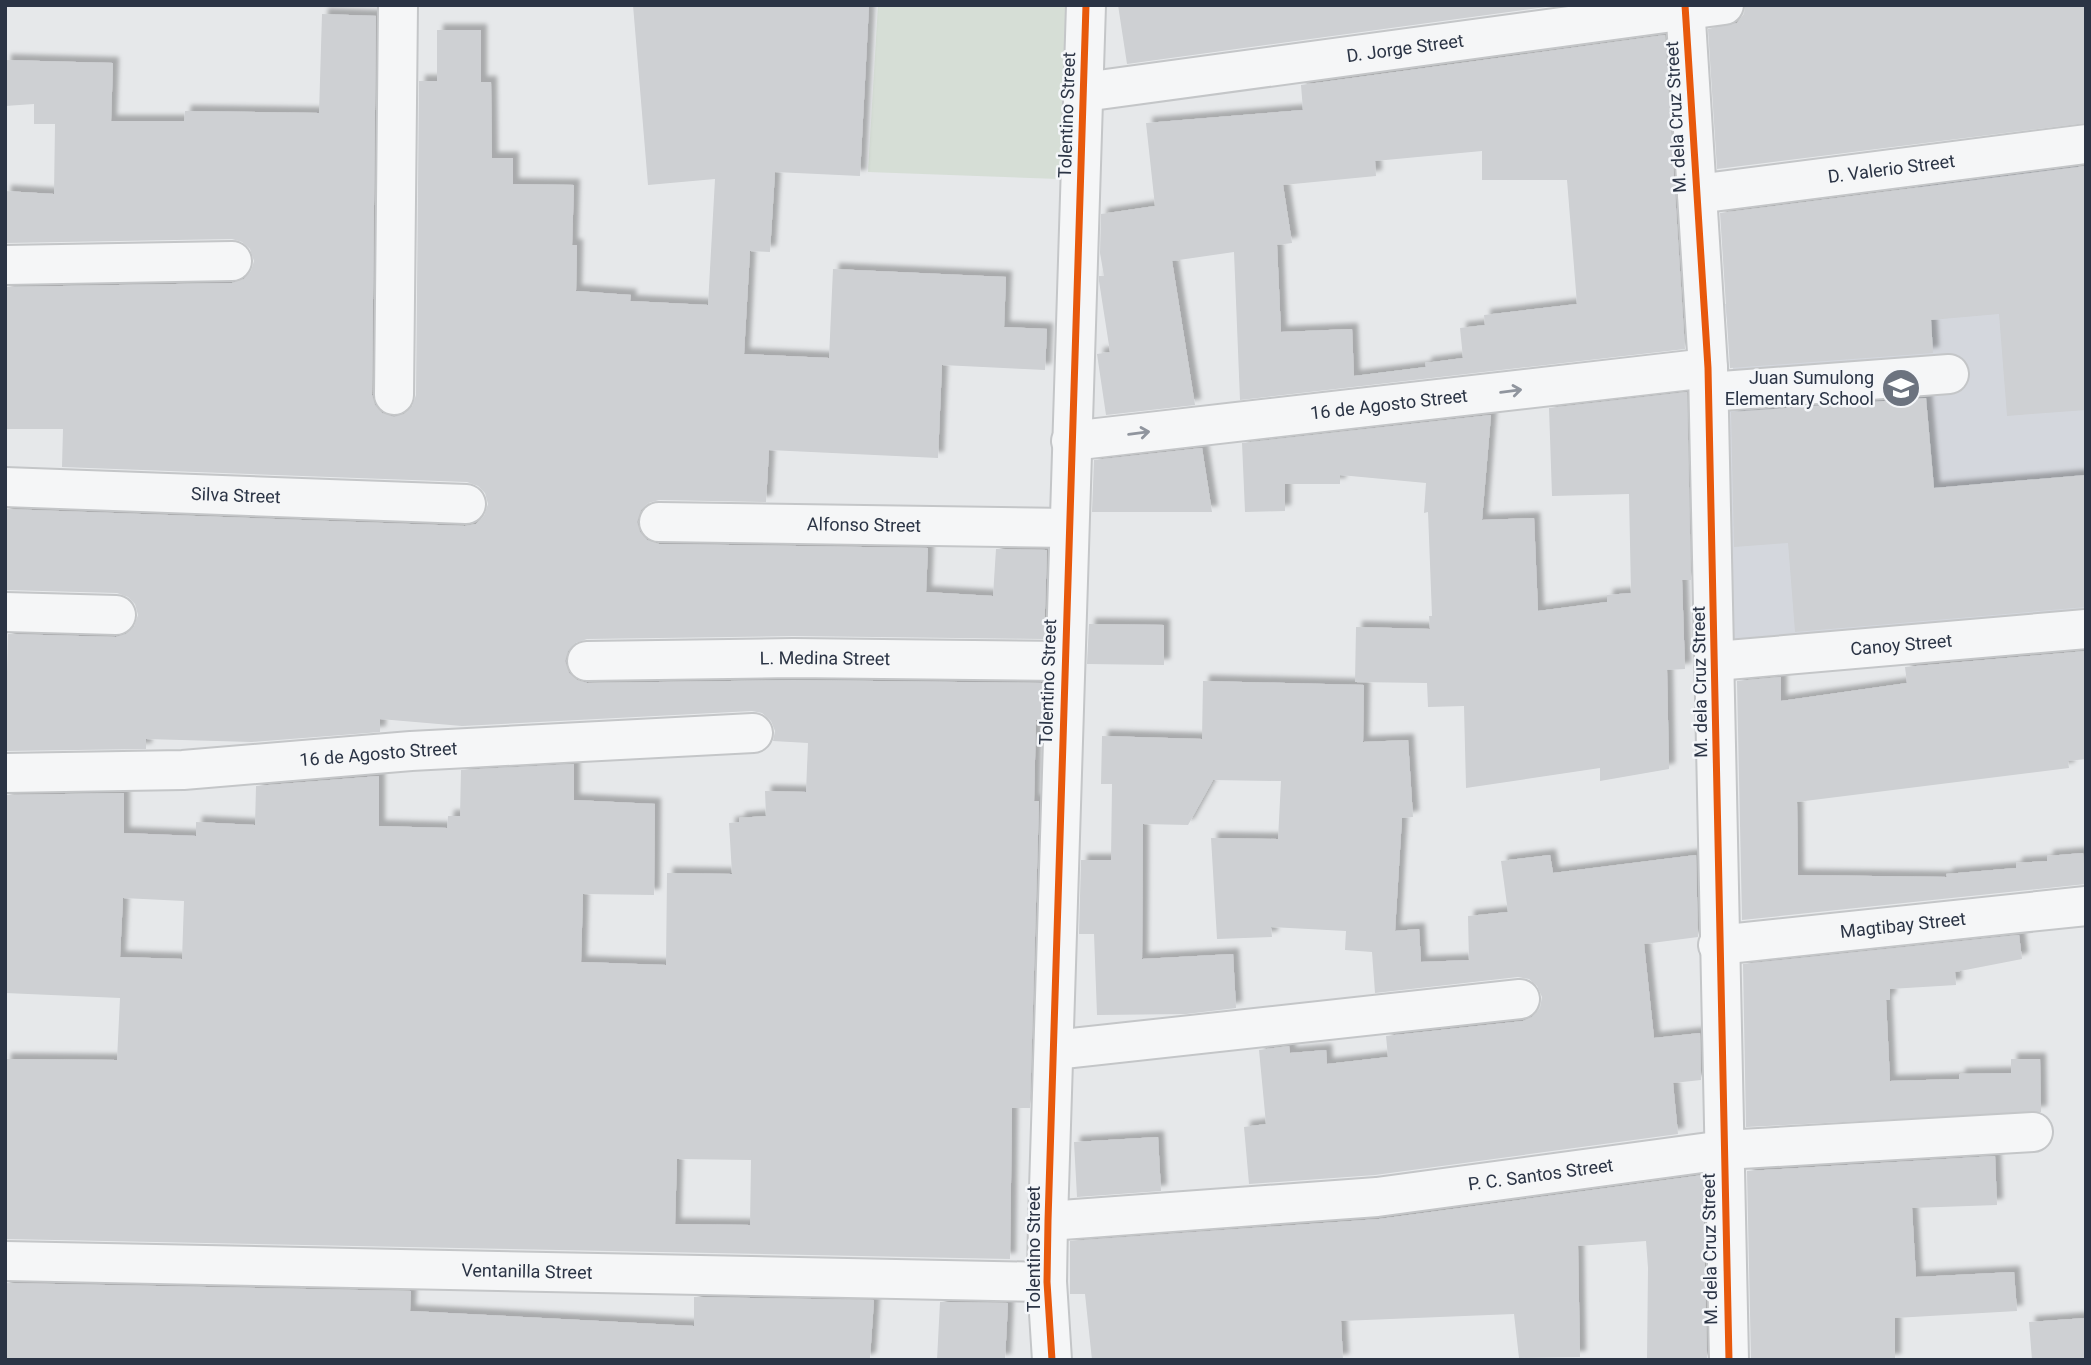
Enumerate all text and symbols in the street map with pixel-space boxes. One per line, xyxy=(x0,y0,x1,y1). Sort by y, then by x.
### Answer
street label: D. Jorge Street xyxy=(1345,30,1465,66)
street label: M. dela Cruz Street xyxy=(1661,41,1690,193)
street label: Tolentino Street xyxy=(1054,51,1079,179)
street label: D. Valerio Street xyxy=(1827,150,1956,187)
place label: Juan Sumulong Elementary School xyxy=(1725,367,1874,409)
school or university icon: Juan Sumulong Elementary School xyxy=(1880,367,1922,409)
one-way arrow xyxy=(1499,384,1522,397)
street label: 16 de Agosto Street xyxy=(1309,385,1469,424)
one-way arrow xyxy=(1127,427,1150,440)
street label: Silva Street xyxy=(191,483,281,507)
street label: Alfonso Street xyxy=(807,513,921,536)
street label: M. dela Cruz Street xyxy=(1688,606,1711,758)
street label: Tolentino Street xyxy=(1035,618,1060,746)
street label: Canoy Street xyxy=(1849,630,1953,659)
street label: L. Medina Street xyxy=(760,647,890,669)
street label: 16 de Agosto Street xyxy=(299,738,458,770)
street label: Magtibay Street xyxy=(1839,908,1967,942)
street label: P. C. Santos Street xyxy=(1467,1154,1615,1195)
street label: M. dela Cruz Street xyxy=(1698,1173,1721,1325)
street label: Tolentino Street xyxy=(1023,1186,1044,1312)
street label: Ventanilla Street xyxy=(461,1259,593,1283)

